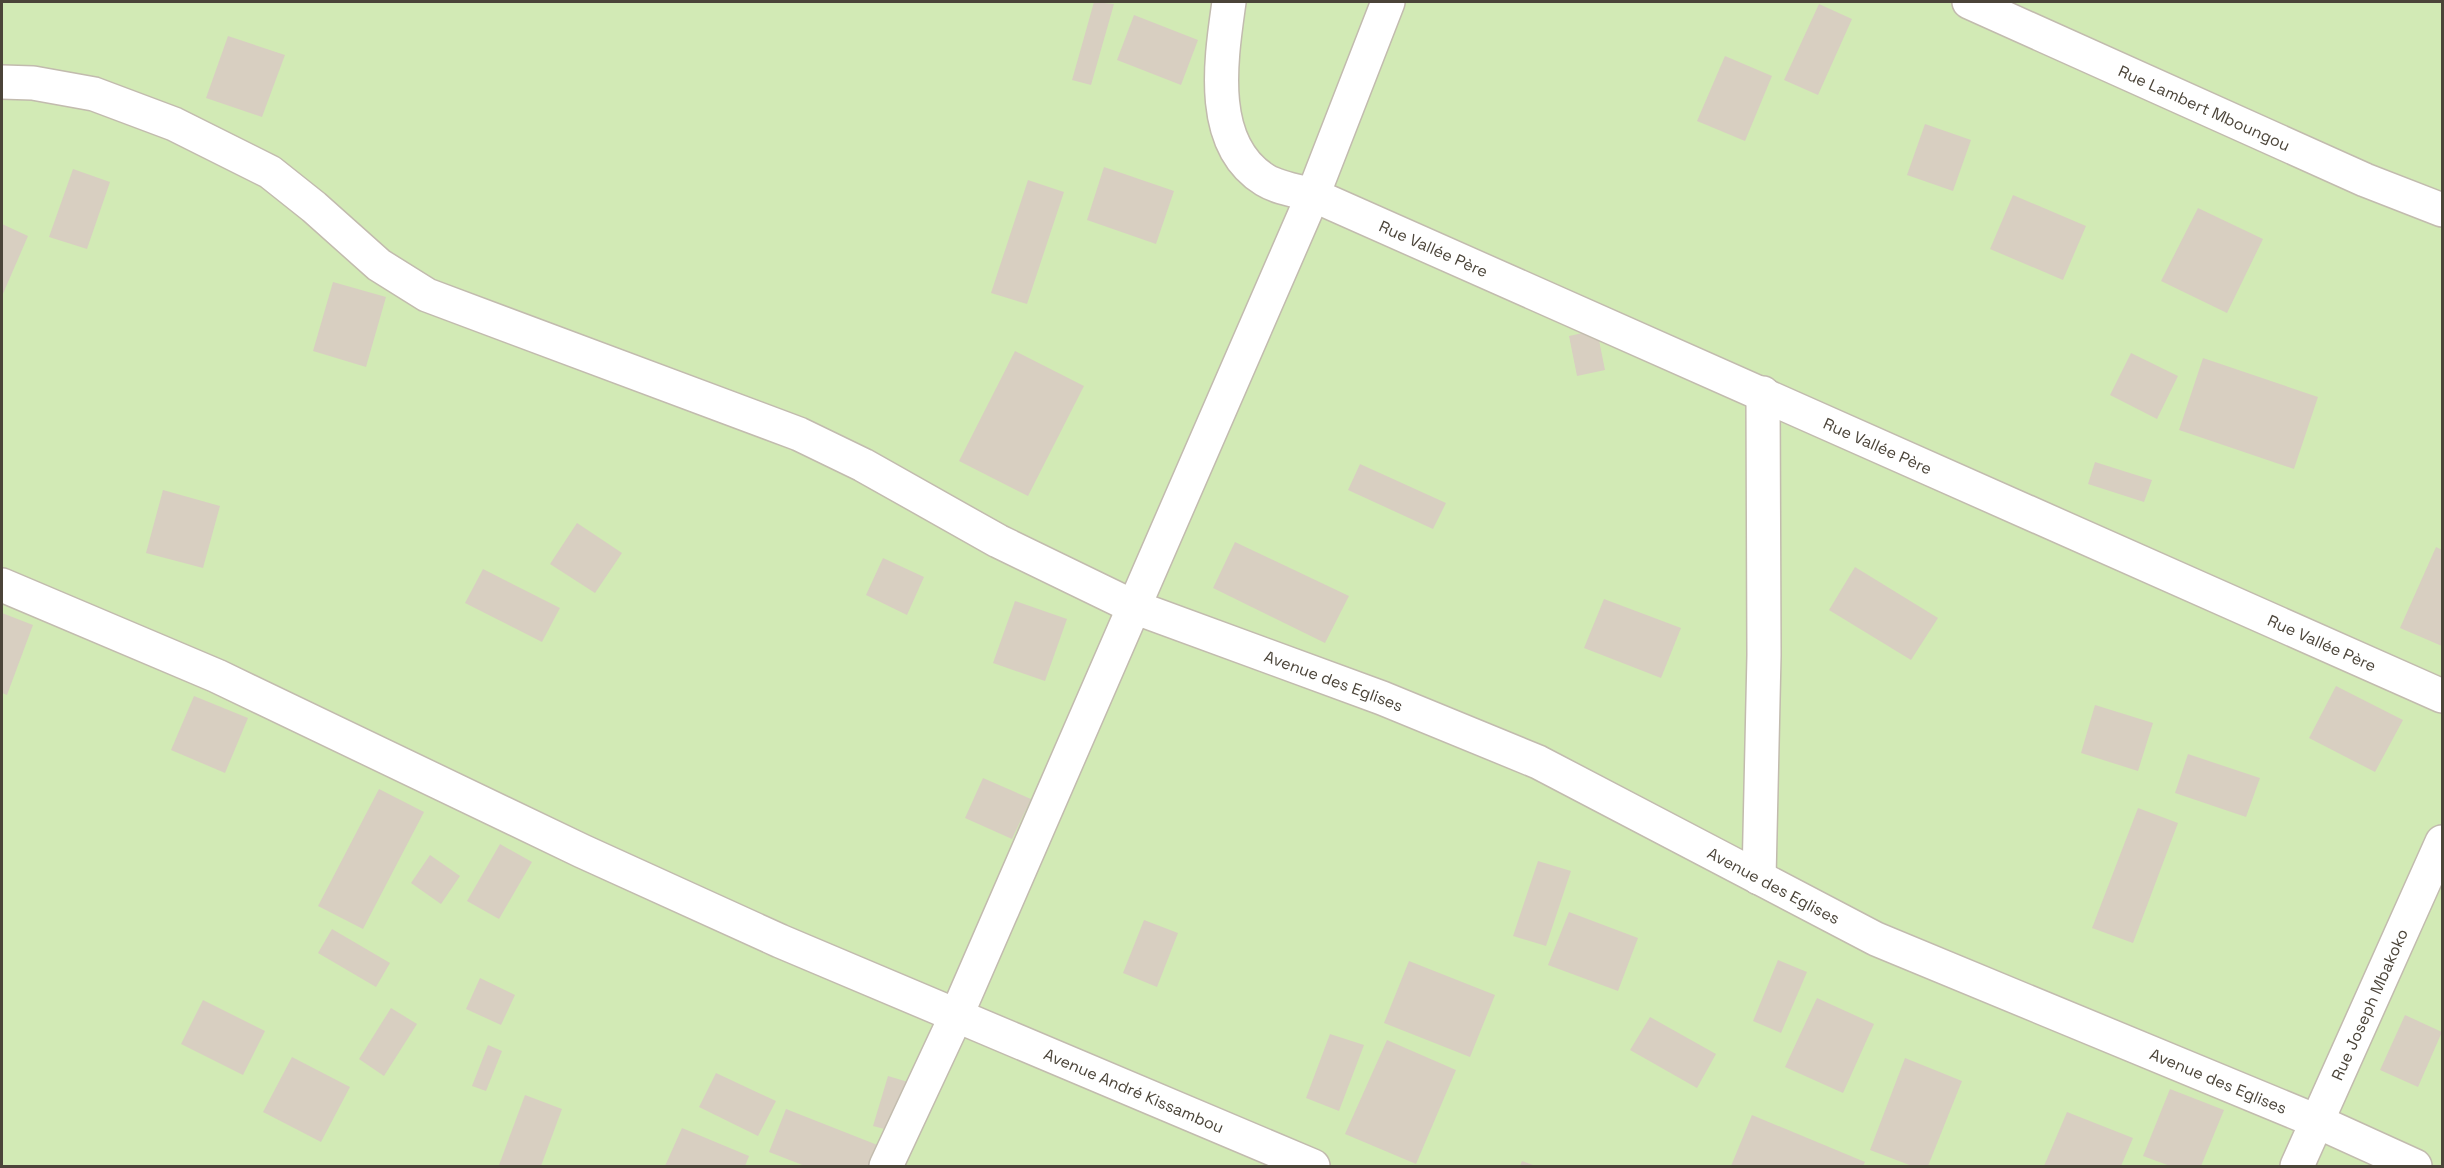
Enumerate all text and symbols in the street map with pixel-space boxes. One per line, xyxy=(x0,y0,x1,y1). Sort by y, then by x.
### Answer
street label: Rue Lambert Mboungou xyxy=(2115,60,2294,156)
street label: Rue Vallée Père xyxy=(1376,215,1491,282)
street label: Rue Vallée Père xyxy=(1820,412,1935,479)
street label: Rue Vallée Père xyxy=(2264,609,2380,676)
street label: Avenue des Eglises xyxy=(1262,645,1406,716)
street label: Avenue des Eglises xyxy=(1704,842,1844,929)
street label: Rue Joseph Mbakoko xyxy=(2326,925,2412,1084)
street label: Avenue André Kissambou xyxy=(1041,1043,1227,1138)
street label: Avenue des Eglises xyxy=(2147,1043,2290,1118)

